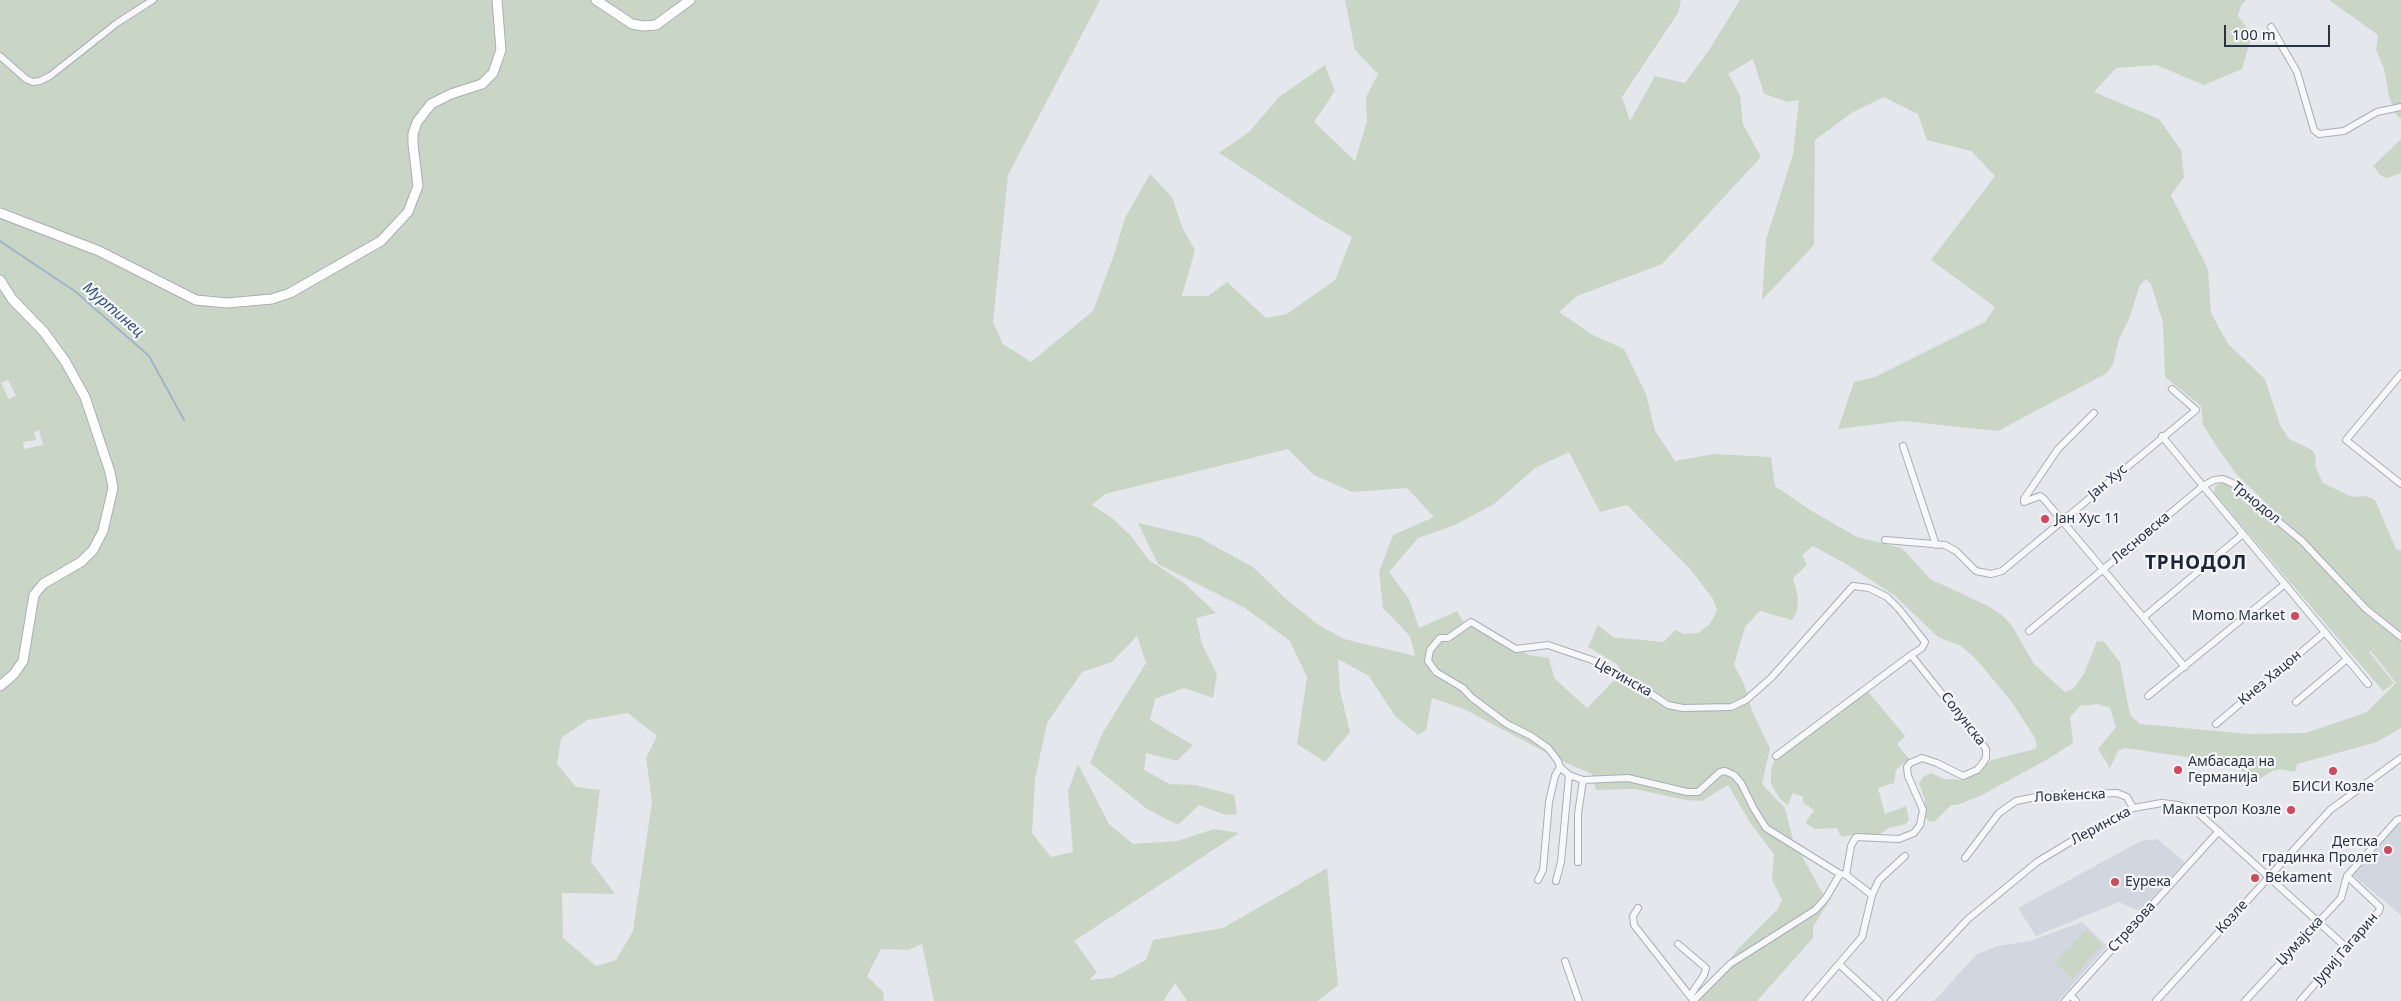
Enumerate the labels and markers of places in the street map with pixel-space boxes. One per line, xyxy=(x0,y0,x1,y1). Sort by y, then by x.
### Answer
place label: Јан Хус 11 xyxy=(2055,511,2120,527)
marker: Јан Хус 11 xyxy=(2039,513,2051,525)
place label: Momo Market xyxy=(2192,608,2285,624)
marker: Momo Market xyxy=(2289,610,2301,622)
place label: Амбасада на Германија xyxy=(2188,754,2275,786)
marker: Амбасада на Германија xyxy=(2172,764,2184,776)
marker: БИСИ Козле xyxy=(2327,765,2339,777)
place label: БИСИ Козле xyxy=(2292,779,2374,795)
place label: Макпетрол Козле xyxy=(2162,802,2281,818)
marker: Макпетрол Козле xyxy=(2285,804,2297,816)
place label: Детска градинка Пролет xyxy=(2262,834,2378,866)
marker: Детска градинка Пролет xyxy=(2382,844,2394,856)
place label: Bekament xyxy=(2265,870,2332,886)
marker: Bekament xyxy=(2249,872,2261,884)
place label: Еурека xyxy=(2125,874,2171,890)
marker: Еурека xyxy=(2109,876,2121,888)

